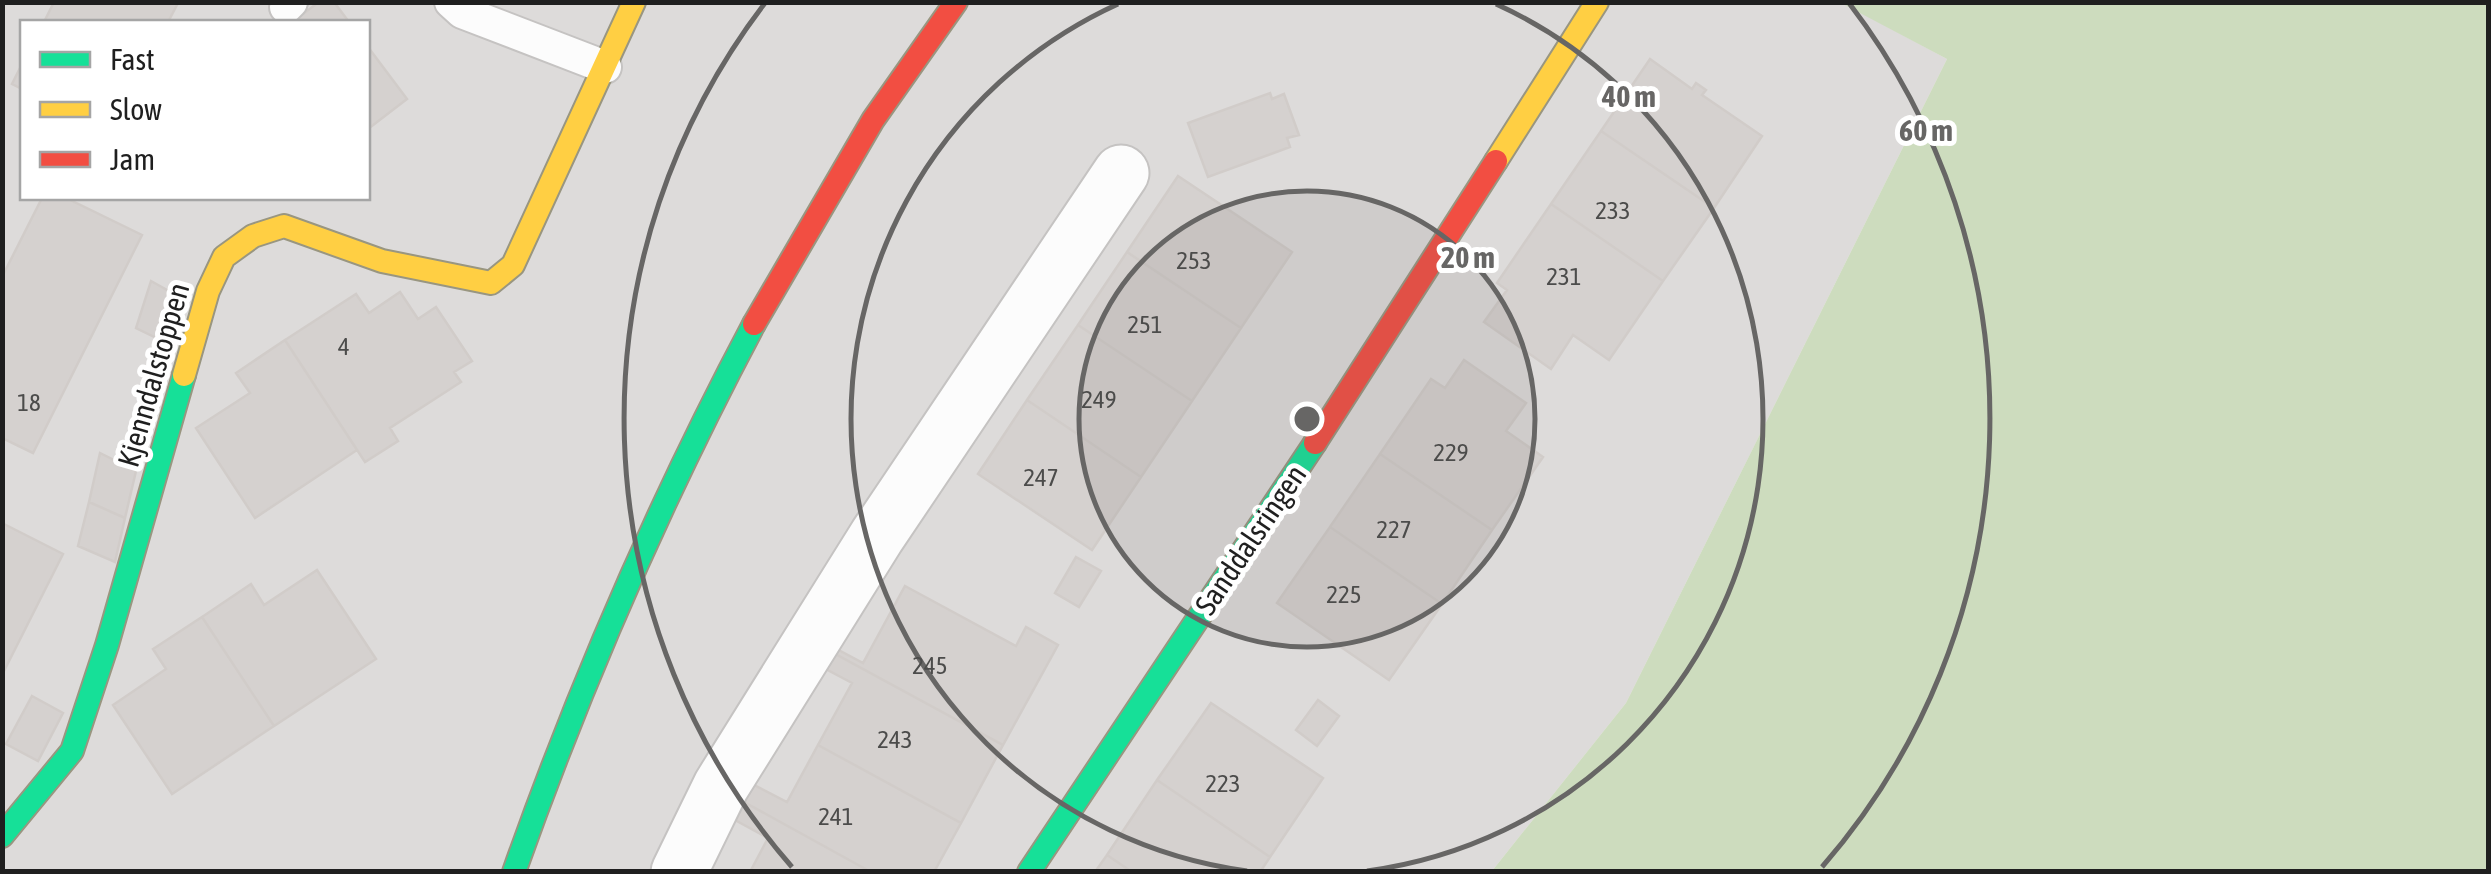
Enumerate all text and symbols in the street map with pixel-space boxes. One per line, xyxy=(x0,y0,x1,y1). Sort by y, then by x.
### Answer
legend xyxy=(20,20,370,200)
text: Fast xyxy=(110,42,155,76)
text: 40 m xyxy=(1601,79,1656,113)
text: Slow xyxy=(110,92,162,126)
text: 60 m xyxy=(1899,113,1953,147)
text: Jam xyxy=(110,142,155,176)
house number: 233 xyxy=(1595,196,1631,224)
text: 20 m xyxy=(1441,240,1495,274)
house number: 253 xyxy=(1176,246,1212,274)
house number: 231 xyxy=(1546,262,1582,290)
street label: Kjenndalstoppen xyxy=(110,279,196,471)
house number: 251 xyxy=(1127,310,1163,338)
house number: 4 xyxy=(338,332,350,360)
house number: 249 xyxy=(1081,385,1117,413)
house number: 18 xyxy=(17,388,41,416)
centre of rings xyxy=(1289,401,1325,437)
house number: 229 xyxy=(1433,438,1469,466)
street label: Sanddalsringen xyxy=(1188,458,1313,621)
house number: 247 xyxy=(1023,463,1059,491)
house number: 227 xyxy=(1376,515,1412,543)
house number: 225 xyxy=(1326,580,1362,608)
house number: 245 xyxy=(912,651,948,679)
house number: 243 xyxy=(877,725,913,753)
house number: 223 xyxy=(1205,769,1241,797)
house number: 241 xyxy=(818,802,854,830)

